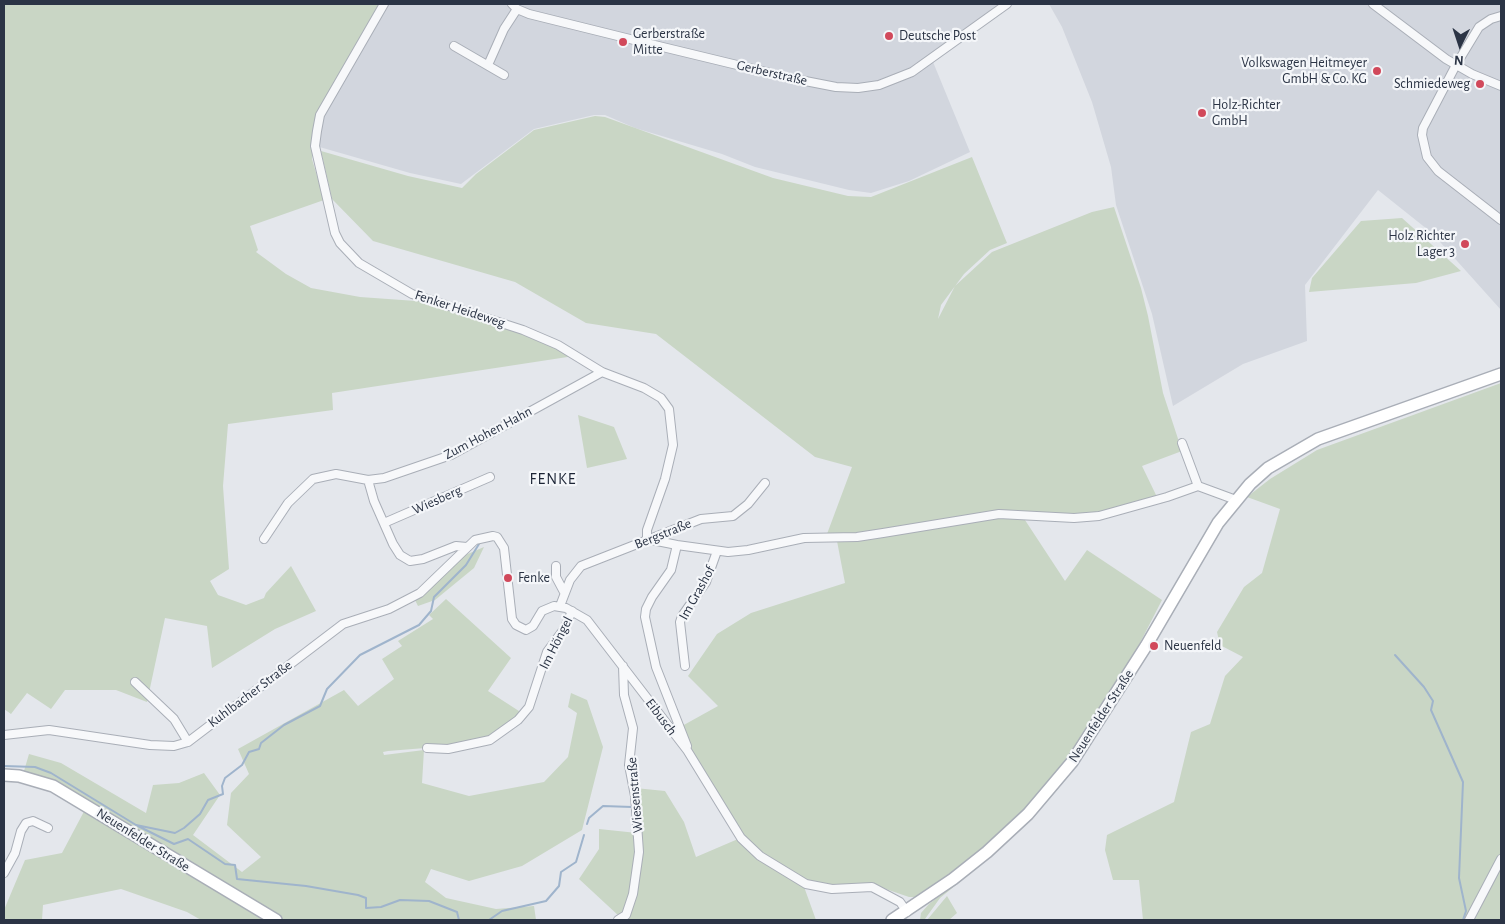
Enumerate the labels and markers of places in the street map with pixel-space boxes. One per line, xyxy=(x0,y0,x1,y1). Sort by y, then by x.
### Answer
place label: Gerberstraße Mitte xyxy=(633,26,705,58)
place label: Deutsche Post xyxy=(899,28,976,44)
marker: Deutsche Post xyxy=(883,30,895,42)
marker: Gerberstraße Mitte xyxy=(617,36,629,48)
place label: Volkswagen Heitmeyer GmbH & Co. KG xyxy=(1241,55,1367,88)
marker: Volkswagen Heitmeyer GmbH & Co. KG xyxy=(1371,65,1383,77)
place label: Schmiedeweg xyxy=(1394,76,1470,92)
marker: Schmiedeweg xyxy=(1474,78,1486,90)
place label: Holz-Richter GmbH xyxy=(1212,97,1280,130)
marker: Holz-Richter GmbH xyxy=(1196,107,1208,119)
place label: Holz Richter Lager 3 xyxy=(1388,228,1455,260)
marker: Holz Richter Lager 3 xyxy=(1459,238,1471,250)
place label: Fenke xyxy=(518,570,550,586)
marker: Fenke xyxy=(502,572,514,584)
place label: Neuenfeld xyxy=(1164,638,1222,654)
marker: Neuenfeld xyxy=(1148,640,1160,652)

